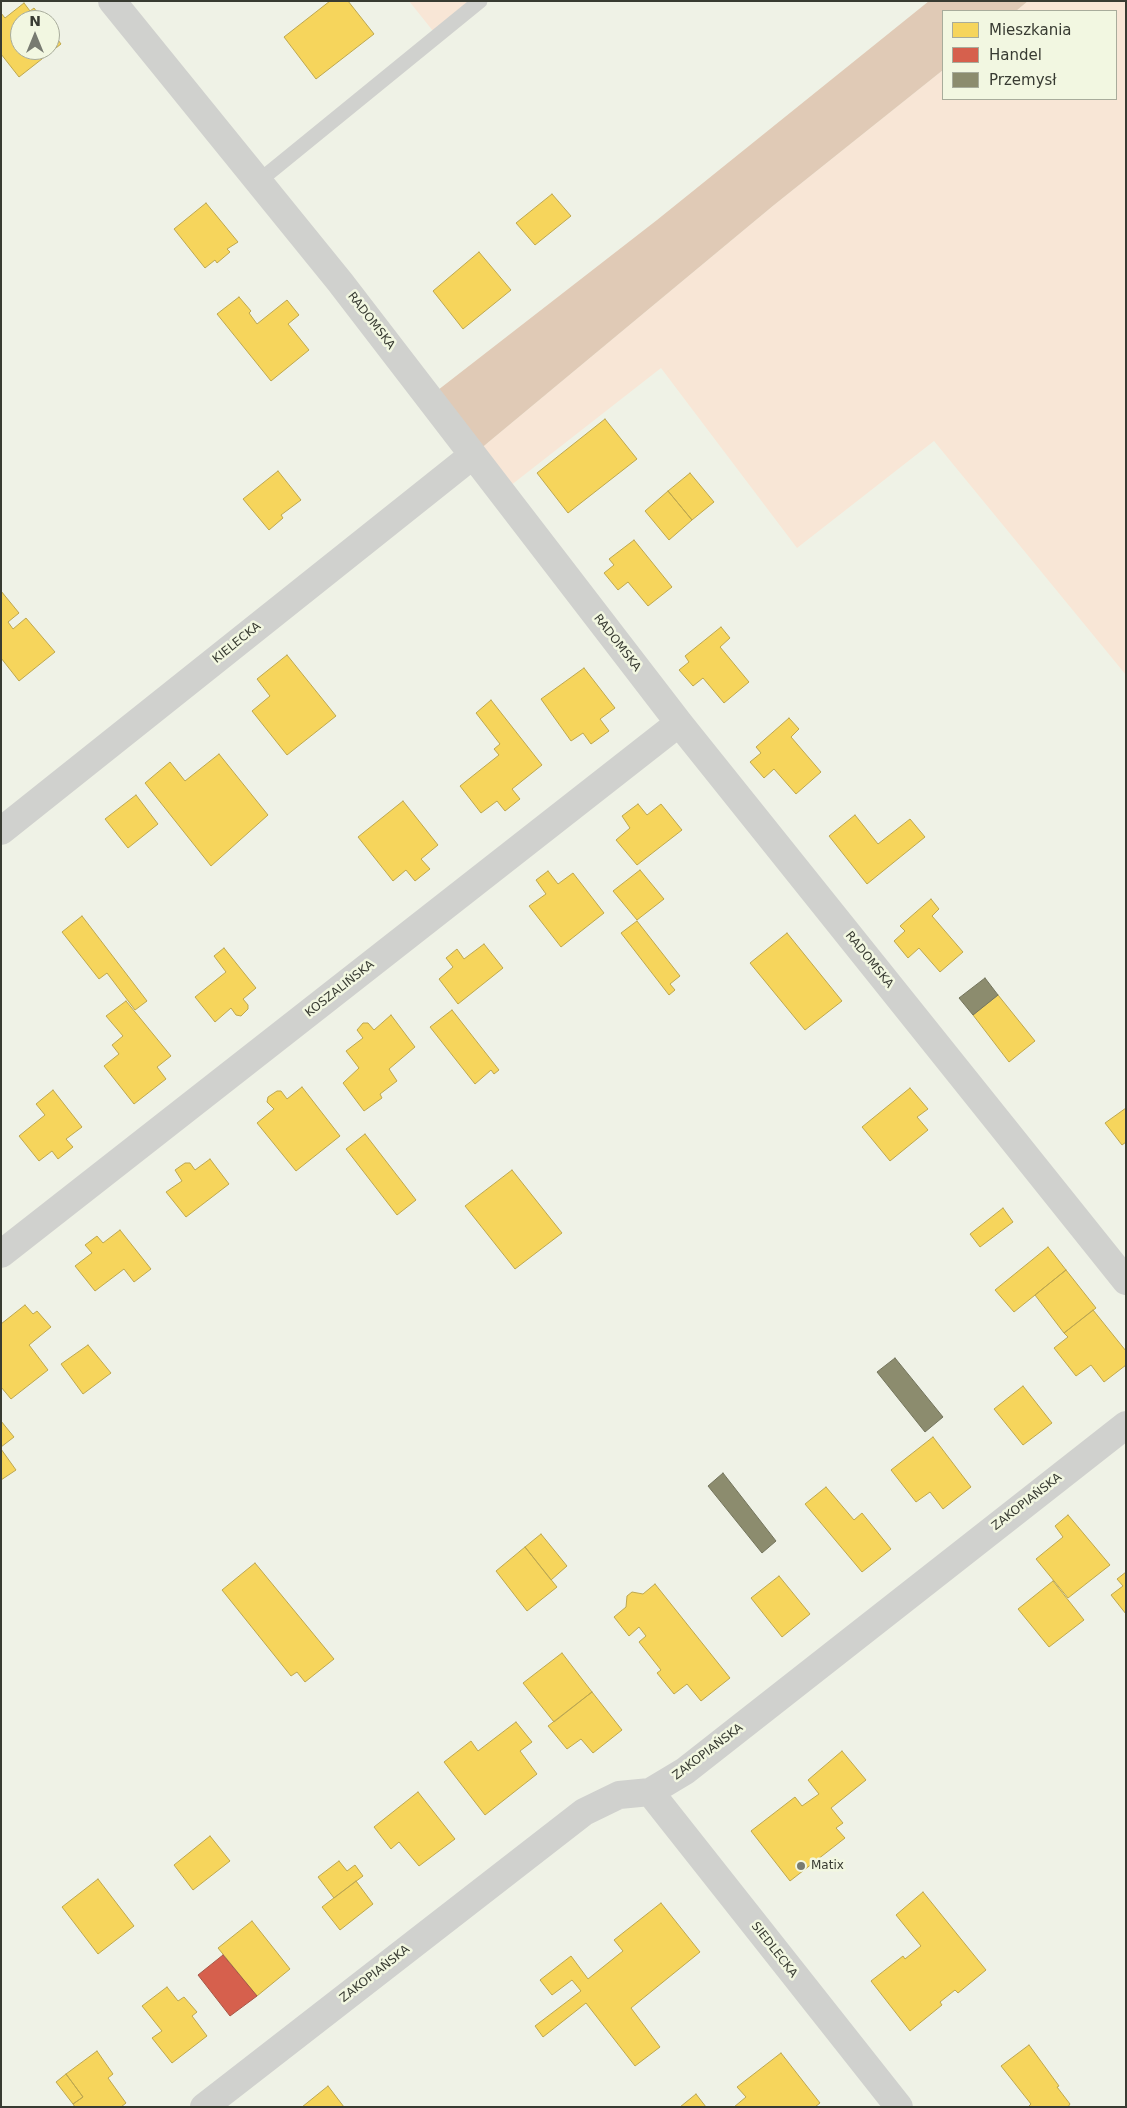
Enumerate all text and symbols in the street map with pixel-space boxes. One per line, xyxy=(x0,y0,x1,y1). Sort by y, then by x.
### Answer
north arrow xyxy=(10,10,60,60)
legend xyxy=(942,10,1117,100)
text: N xyxy=(29,13,41,29)
text: Mieszkania xyxy=(989,21,1072,39)
text: Handel xyxy=(989,46,1042,64)
text: Przemysł xyxy=(989,71,1057,89)
street label: RADOMSKA xyxy=(344,290,398,352)
street label: RADOMSKA xyxy=(590,612,644,674)
street label: KIELECKA xyxy=(210,619,264,667)
street label: RADOMSKA xyxy=(842,929,896,991)
street label: KOSZALIŃSKA xyxy=(303,958,377,1020)
street label: ZAKOPIAŃSKA xyxy=(989,1470,1065,1534)
street label: ZAKOPIAŃSKA xyxy=(670,1721,746,1783)
place label: Matix xyxy=(811,1859,844,1873)
marker: Matix xyxy=(795,1860,807,1872)
street label: SIEDLECKA xyxy=(748,1919,800,1981)
street label: ZAKOPIAŃSKA xyxy=(337,1942,413,2006)

